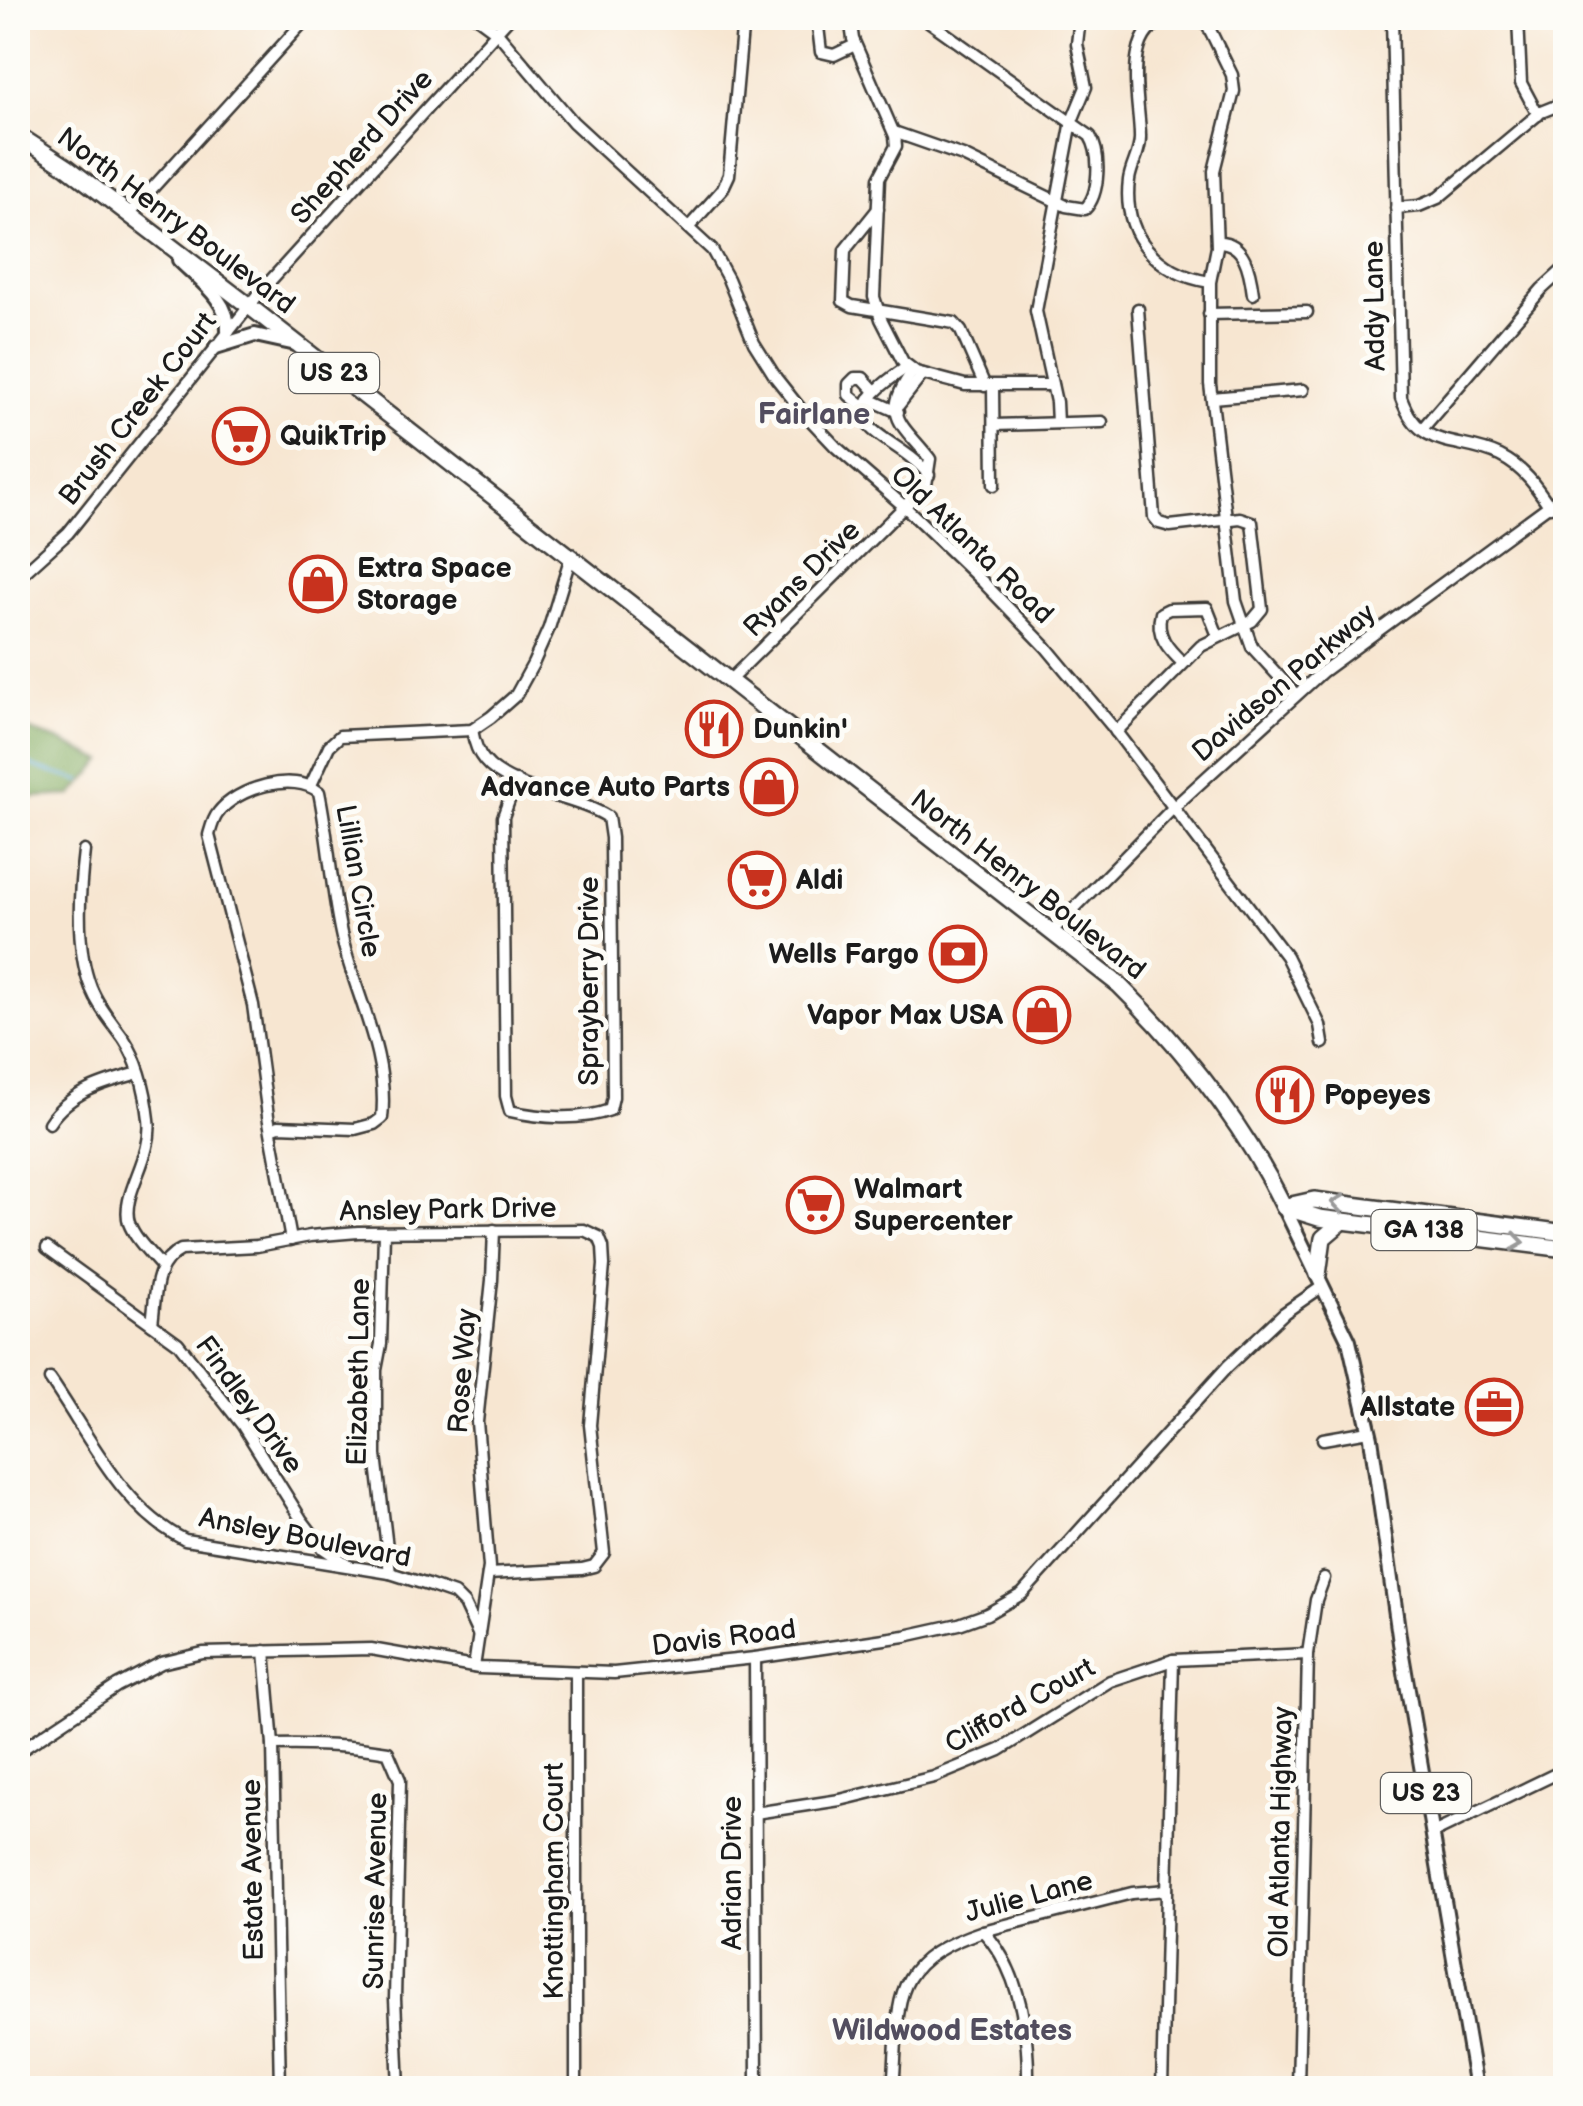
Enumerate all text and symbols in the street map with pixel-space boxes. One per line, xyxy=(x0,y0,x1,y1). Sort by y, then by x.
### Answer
street label: Shepherd Drive xyxy=(284,63,440,231)
street label: North Henry Boulevard xyxy=(51,121,301,321)
street label: Addy Lane xyxy=(1357,240,1393,372)
street label: Brush Creek Court xyxy=(52,306,224,512)
road number: US 23 xyxy=(289,353,379,393)
district label: Fairlane xyxy=(758,397,870,433)
supermarket icon: QuikTrip xyxy=(211,406,271,466)
place label: QuikTrip xyxy=(280,420,387,453)
street label: Old Atlanta Road xyxy=(884,459,1060,631)
street label: Ryans Drive xyxy=(737,514,867,644)
place label: Extra Space Storage xyxy=(357,552,512,617)
shop icon: Extra Space Storage xyxy=(288,554,348,614)
street label: Davidson Parkway xyxy=(1186,597,1382,769)
restaurant icon: Dunkin' xyxy=(684,699,744,759)
place label: Dunkin' xyxy=(753,713,847,746)
shop icon: Advance Auto Parts xyxy=(739,757,799,817)
place label: Advance Auto Parts xyxy=(480,771,730,804)
street label: North Henry Boulevard xyxy=(904,783,1152,987)
street label: Lillian Circle xyxy=(328,802,388,960)
supermarket icon: Aldi xyxy=(727,850,787,910)
place label: Aldi xyxy=(795,864,843,897)
street label: Sprayberry Drive xyxy=(573,876,606,1086)
bank icon: Wells Fargo xyxy=(928,924,988,984)
place label: Wells Fargo xyxy=(769,938,919,971)
shop icon: Vapor Max USA xyxy=(1012,985,1072,1045)
place label: Vapor Max USA xyxy=(807,999,1004,1032)
restaurant icon: Popeyes xyxy=(1255,1065,1315,1125)
place label: Popeyes xyxy=(1324,1079,1431,1112)
place label: Walmart Supercenter xyxy=(854,1173,1013,1238)
supermarket icon: Walmart Supercenter xyxy=(785,1175,845,1235)
street label: Ansley Park Drive xyxy=(339,1192,557,1228)
one-way arrow xyxy=(1329,1194,1346,1215)
road number: GA 138 xyxy=(1372,1210,1476,1250)
one-way arrow xyxy=(1510,1231,1527,1252)
street label: Elizabeth Lane xyxy=(341,1278,377,1466)
street label: Rose Way xyxy=(442,1307,484,1435)
street label: Findley Drive xyxy=(188,1330,310,1480)
office icon: Allstate xyxy=(1464,1377,1524,1437)
place label: Allstate xyxy=(1359,1391,1455,1424)
street label: Ansley Boulevard xyxy=(196,1501,414,1575)
street label: Davis Road xyxy=(650,1613,798,1663)
street label: Clifford Court xyxy=(939,1651,1101,1761)
street label: Old Atlanta Highway xyxy=(1262,1706,1300,1958)
street label: Knottingham Court xyxy=(538,1762,571,2000)
road number: US 23 xyxy=(1381,1773,1471,1813)
street label: Estate Avenue xyxy=(235,1779,271,1961)
street label: Sunrise Avenue xyxy=(358,1792,394,1990)
street label: Adrian Drive xyxy=(716,1796,749,1950)
street label: Julie Lane xyxy=(962,1864,1096,1930)
district label: Wildwood Estates xyxy=(832,2013,1072,2049)

